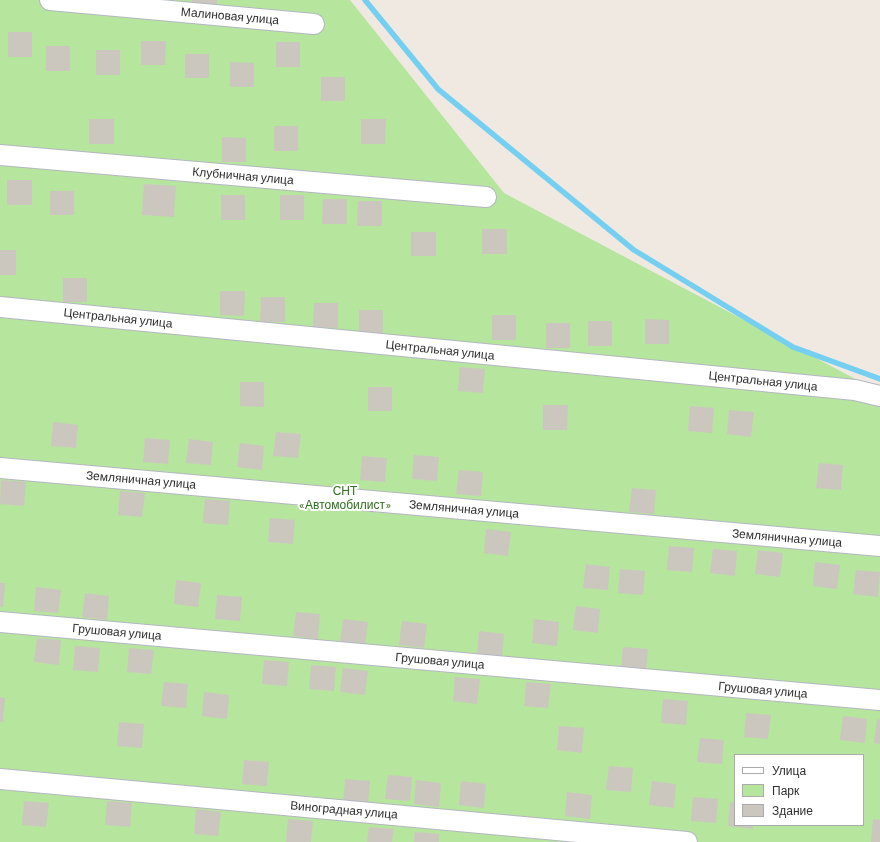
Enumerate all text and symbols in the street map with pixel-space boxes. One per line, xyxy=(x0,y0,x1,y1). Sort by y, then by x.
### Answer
street label: Малиновая улица xyxy=(180,5,280,27)
street label: Клубничная улица xyxy=(192,164,294,188)
street label: Центральная улица xyxy=(63,305,173,331)
street label: Центральная улица xyxy=(385,337,495,363)
street label: Центральная улица xyxy=(708,368,818,394)
street label: Земляничная улица xyxy=(85,468,197,492)
park label: СНТ «Автомобилист» xyxy=(299,484,391,512)
street label: Земляничная улица xyxy=(408,497,520,521)
street label: Земляничная улица xyxy=(731,526,843,550)
street label: Грушовая улица xyxy=(72,621,162,643)
street label: Грушовая улица xyxy=(395,650,485,672)
street label: Грушовая улица xyxy=(718,679,808,701)
legend xyxy=(734,754,864,826)
text: Улица xyxy=(772,763,806,777)
text: Парк xyxy=(772,783,799,797)
street label: Виноградная улица xyxy=(290,798,398,822)
text: Здание xyxy=(772,803,813,817)

